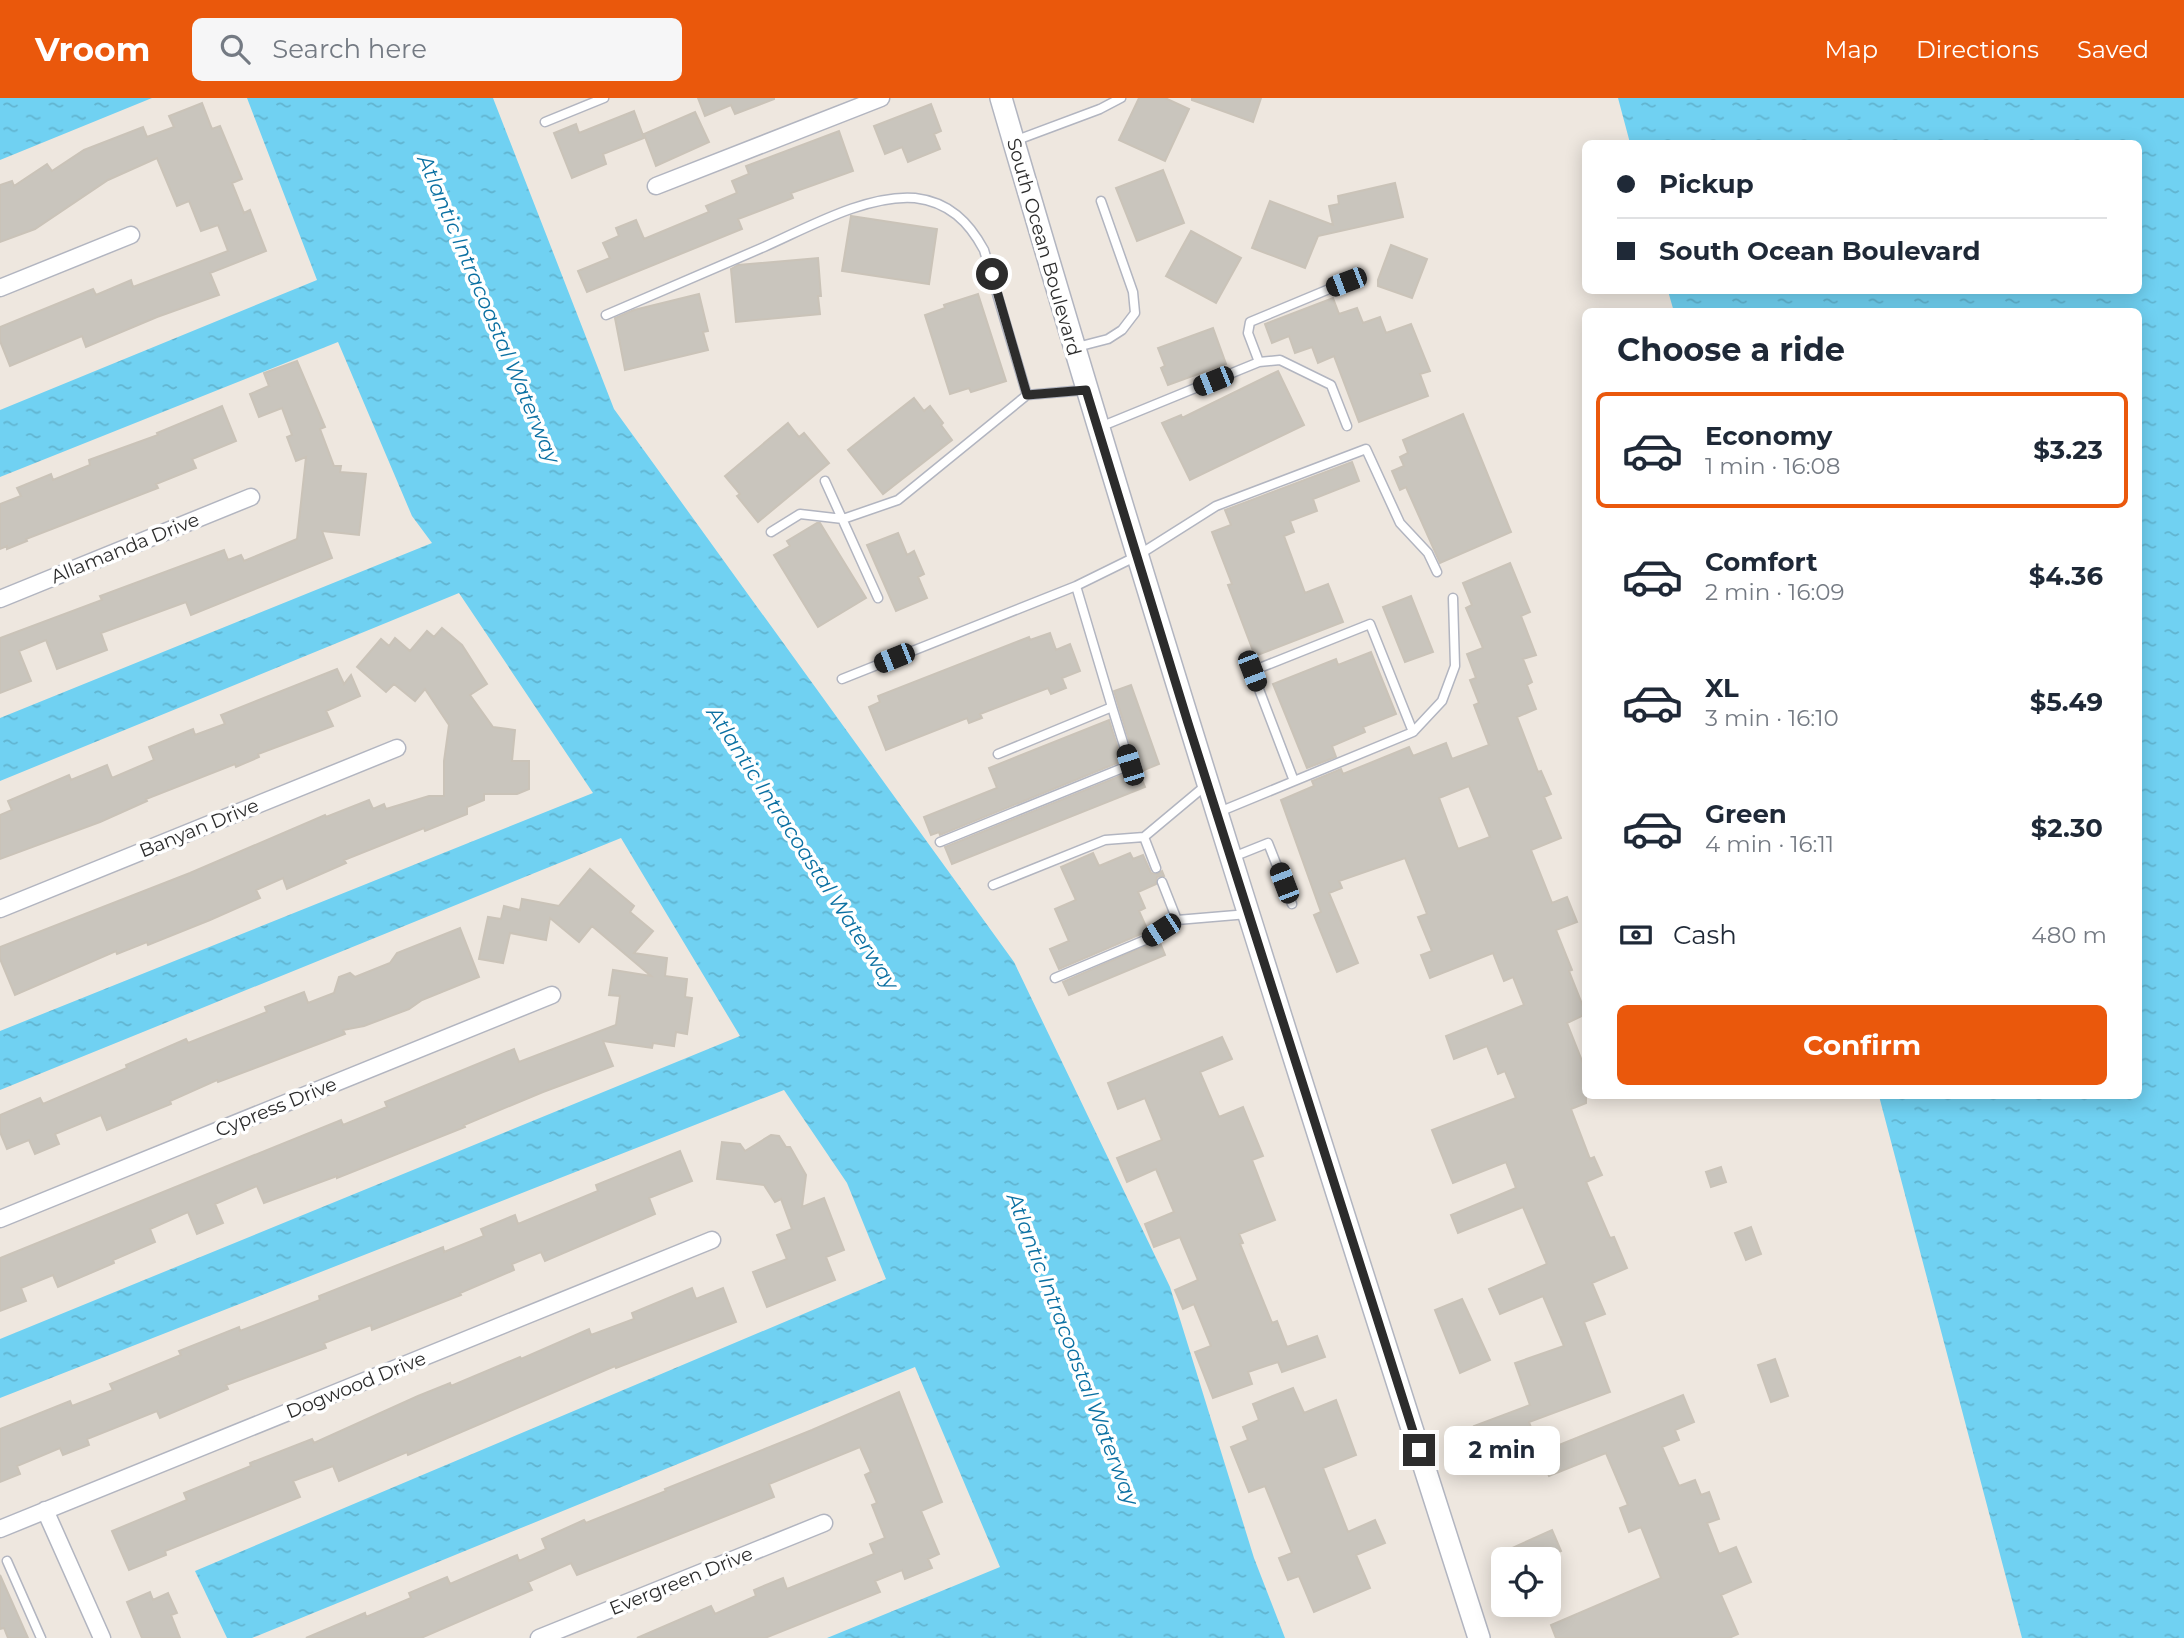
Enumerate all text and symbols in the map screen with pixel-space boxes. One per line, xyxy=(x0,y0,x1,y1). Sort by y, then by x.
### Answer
search box xyxy=(192,18,682,81)
text: Vroom xyxy=(35,29,150,69)
icon: search xyxy=(216,30,254,68)
text: Search here xyxy=(272,33,427,65)
text: Map xyxy=(1825,35,1878,64)
text: Directions xyxy=(1916,35,2039,64)
text: Saved xyxy=(2077,35,2149,64)
street label: South Ocean Boulevard xyxy=(1002,135,1086,359)
water label: Atlantic Intracoastal Waterway xyxy=(412,149,566,468)
text: Pickup xyxy=(1659,168,1754,200)
text: South Ocean Boulevard xyxy=(1659,235,1980,267)
route start xyxy=(976,258,1008,290)
car xyxy=(1323,265,1370,299)
text: Choose a ride xyxy=(1617,330,1845,369)
car xyxy=(1190,363,1237,399)
icon: car xyxy=(1621,419,1684,482)
text: Economy xyxy=(1705,420,1832,452)
text: $3.23 xyxy=(2033,434,2103,466)
text: 1 min · 16:08 xyxy=(1705,452,1840,480)
street label: Allamanda Drive xyxy=(47,508,203,588)
icon: car xyxy=(1621,545,1684,608)
text: Comfort xyxy=(1705,546,1817,578)
text: $4.36 xyxy=(2029,560,2103,592)
text: 2 min · 16:09 xyxy=(1705,578,1845,606)
car xyxy=(871,640,918,676)
car xyxy=(1235,648,1270,694)
icon: car xyxy=(1621,671,1684,734)
text: XL xyxy=(1705,672,1739,704)
text: $5.49 xyxy=(2030,686,2103,718)
water label: Atlantic Intracoastal Waterway xyxy=(701,700,905,996)
text: 3 min · 16:10 xyxy=(1705,704,1839,732)
car xyxy=(1114,742,1147,788)
street label: Banyan Drive xyxy=(136,794,262,862)
icon: car xyxy=(1621,797,1684,860)
text: Green xyxy=(1705,798,1787,830)
text: $2.30 xyxy=(2031,812,2103,844)
text: 4 min · 16:11 xyxy=(1705,830,1834,858)
car xyxy=(1267,860,1302,906)
car xyxy=(1138,910,1185,950)
icon: cash xyxy=(1617,916,1655,954)
text: Cash xyxy=(1673,919,1737,951)
text: 480 m xyxy=(2031,921,2107,949)
button: Confirm xyxy=(1617,1005,2107,1085)
street label: Cypress Drive xyxy=(212,1072,340,1142)
water label: Atlantic Intracoastal Waterway xyxy=(1001,1187,1145,1510)
street label: Dogwood Drive xyxy=(283,1347,429,1423)
callout: 2 min xyxy=(1444,1426,1559,1474)
route end xyxy=(1403,1434,1435,1466)
text: 2 min xyxy=(1468,1436,1536,1464)
street label: Evergreen Drive xyxy=(606,1542,756,1620)
map controls xyxy=(1491,1547,1561,1617)
button: locate xyxy=(1491,1547,1561,1617)

